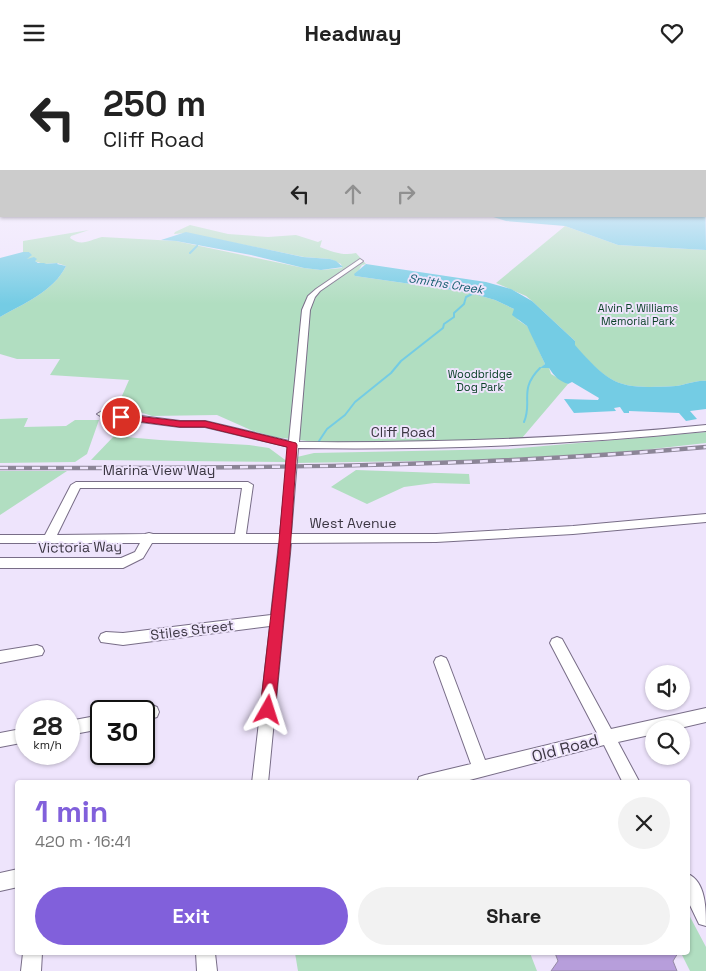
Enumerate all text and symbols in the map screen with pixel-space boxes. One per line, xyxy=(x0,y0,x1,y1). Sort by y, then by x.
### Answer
icon: menu xyxy=(20,19,48,47)
text: Headway xyxy=(305,19,401,47)
icon: heart xyxy=(658,19,686,47)
text: 250 m xyxy=(103,82,206,126)
icon: left xyxy=(20,85,85,150)
text: Cliff Road xyxy=(103,125,204,153)
icon: left xyxy=(286,180,314,208)
icon: ahead xyxy=(339,180,367,208)
icon: right xyxy=(392,180,420,208)
water label: Smiths Creek xyxy=(407,270,486,298)
park label: Alvin P. Williams Memorial Park xyxy=(598,301,678,328)
park label: Woodbridge Dog Park xyxy=(448,367,512,394)
pin xyxy=(100,396,142,438)
icon: arrive xyxy=(107,403,135,431)
street label: Cliff Road xyxy=(371,423,435,441)
street label: Marina View Way xyxy=(103,461,215,479)
street label: West Avenue xyxy=(310,514,396,532)
street label: Victoria Way xyxy=(38,537,122,557)
street label: Stiles Street xyxy=(149,616,235,644)
map controls xyxy=(645,665,690,765)
button: sound xyxy=(645,665,690,710)
position arrow xyxy=(241,683,293,735)
speed limit sign: 30 xyxy=(90,700,155,765)
text: 28 xyxy=(33,710,62,742)
button: search xyxy=(645,720,690,765)
street label: Old Road xyxy=(529,729,601,767)
text: km/h xyxy=(33,737,62,753)
text: 1 min xyxy=(35,792,108,831)
button: close xyxy=(618,797,670,849)
text: 420 m · 16:41 xyxy=(35,831,131,852)
button: Exit xyxy=(35,887,348,945)
button: Share xyxy=(358,887,670,945)

